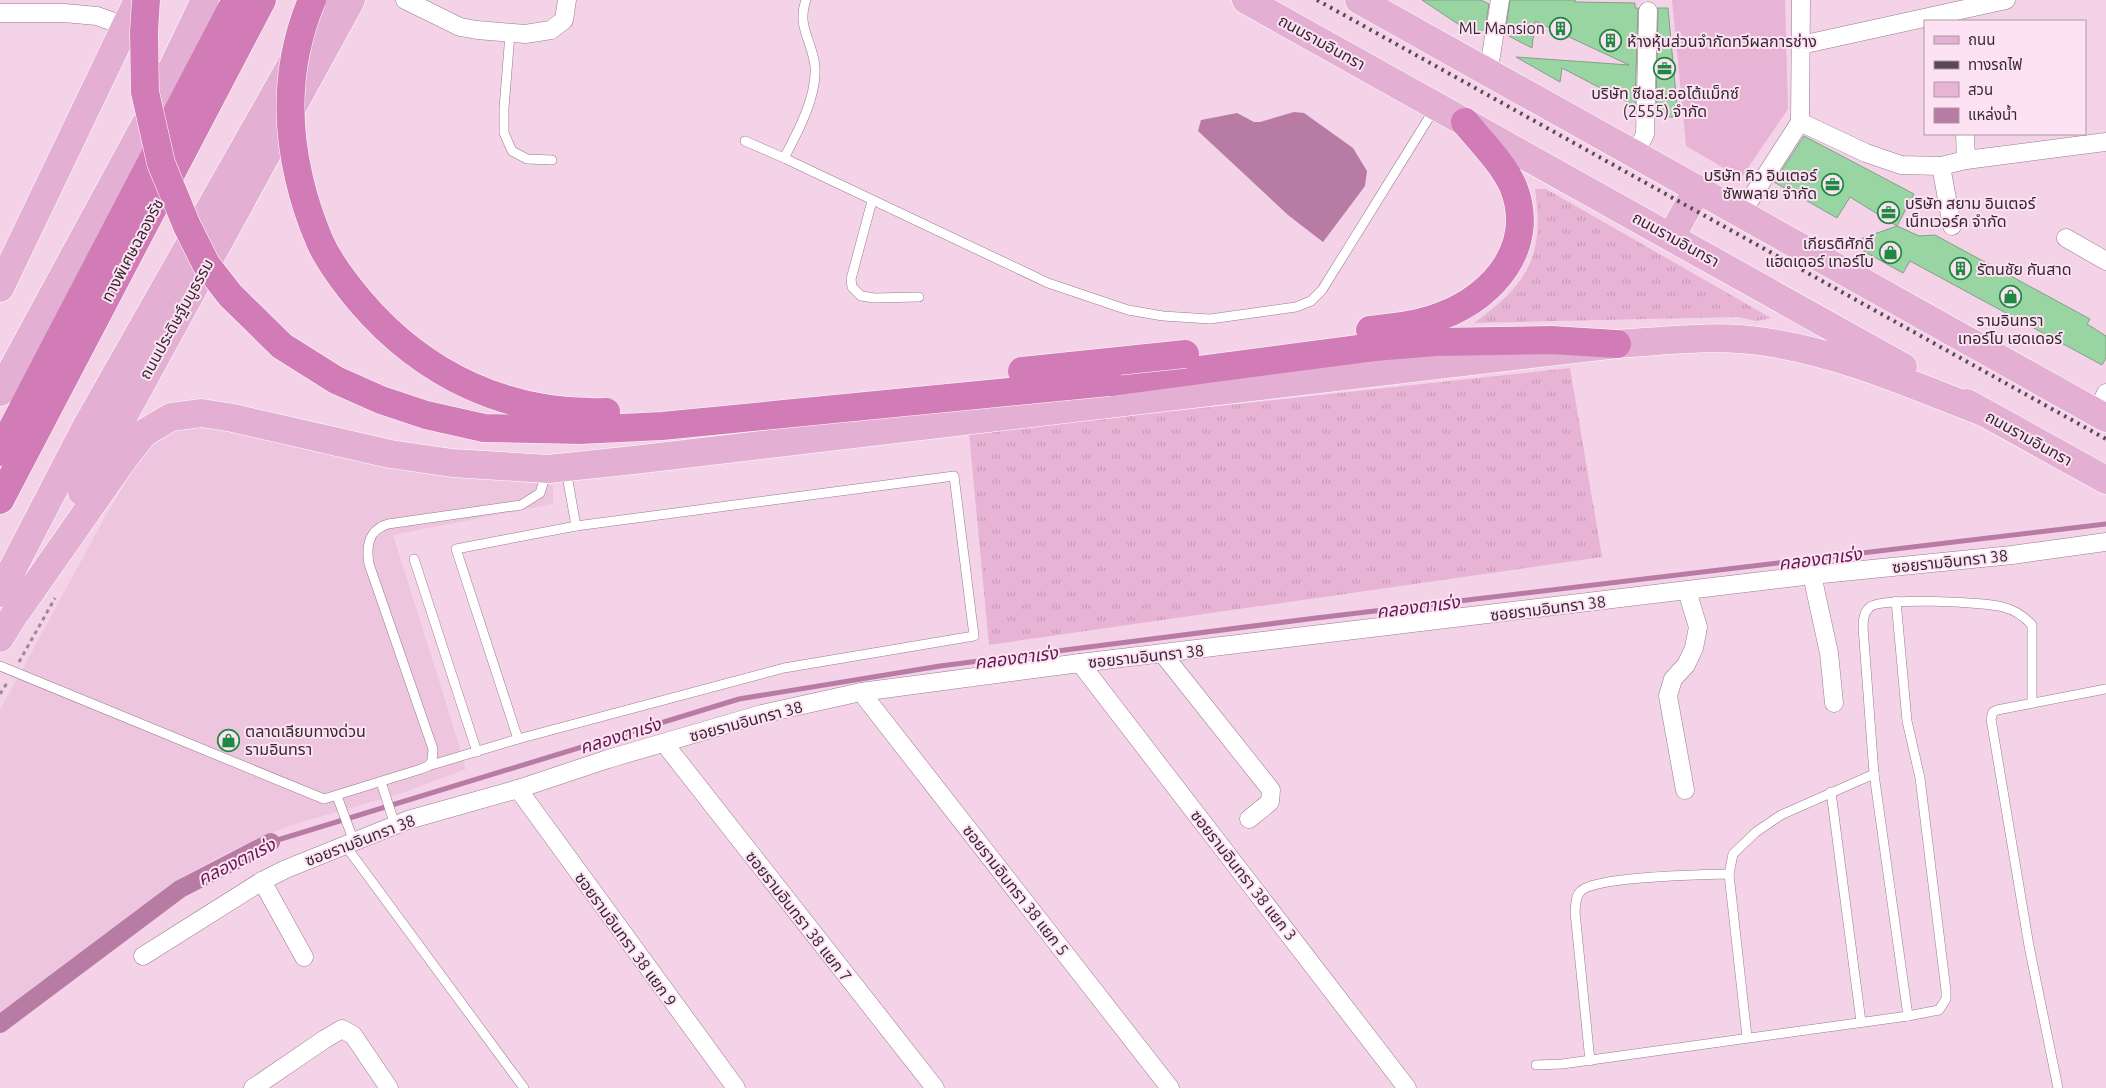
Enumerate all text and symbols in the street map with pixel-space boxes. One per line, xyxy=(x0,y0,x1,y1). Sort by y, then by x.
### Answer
street label: ถนนรามอินทรา xyxy=(1275,11,1369,73)
building icon: ML Mansion xyxy=(1549,16,1573,40)
place label: ML Mansion xyxy=(1459,19,1545,37)
legend xyxy=(1924,20,2086,135)
building icon: ห้างหุ้นส่วนจำกัดทวีผลการช่าง xyxy=(1599,29,1623,53)
text: ถนน xyxy=(1968,31,1995,48)
place label: ห้างหุ้นส่วนจำกัดทวีผลการช่าง xyxy=(1627,32,1817,51)
text: ทางรถไฟ xyxy=(1968,56,2022,73)
office icon: บริษัท ซีเอส.ออโต้แม็กซ์ (2555) จำกัด xyxy=(1653,57,1677,81)
text: สวน xyxy=(1968,81,1993,98)
place label: บริษัท ซีเอส.ออโต้แม็กซ์ (2555) จำกัด xyxy=(1591,84,1739,121)
text: แหล่งน้ำ xyxy=(1968,104,2017,123)
place label: บริษัท คิว อินเตอร์ ซัพพลาย จำกัด xyxy=(1704,166,1818,202)
office icon: บริษัท คิว อินเตอร์ ซัพพลาย จำกัด xyxy=(1821,172,1845,196)
place label: บริษัท สยาม อินเตอร์ เน็ทเวอร์ค จำกัด xyxy=(1905,194,2036,230)
street label: ทางพิเศษฉลองรัช xyxy=(97,195,167,305)
office icon: บริษัท สยาม อินเตอร์ เน็ทเวอร์ค จำกัด xyxy=(1877,200,1901,224)
street label: ถนนรามอินทรา xyxy=(1629,208,1723,270)
place label: เกียรติศักดิ์ แฮดเดอร์ เทอร์โบ xyxy=(1765,234,1874,270)
shop icon: เกียรติศักดิ์ แฮดเดอร์ เทอร์โบ xyxy=(1878,240,1902,264)
street label: ถนนประดิษฐ์มนูธรรม xyxy=(135,256,217,383)
building icon: รัตนชัย กันสาด xyxy=(1949,257,1973,281)
place label: รัตนชัย กันสาด xyxy=(1977,260,2072,278)
shop icon: รามอินทรา เทอร์โบ เฮดเดอร์ xyxy=(1998,284,2022,308)
place label: รามอินทรา เทอร์โบ เฮดเดอร์ xyxy=(1958,311,2063,347)
street label: ถนนรามอินทรา xyxy=(1982,407,2076,469)
water label: คลองตาเร่ง xyxy=(1777,543,1864,573)
street label: ซอยรามอินทรา 38 xyxy=(1891,546,2009,576)
water label: คลองตาเร่ง xyxy=(1375,591,1462,621)
street label: ซอยรามอินทรา 38 xyxy=(1489,592,1607,624)
street label: ซอยรามอินทรา 38 xyxy=(1087,641,1205,671)
water label: คลองตาเร่ง xyxy=(973,642,1060,672)
street label: ซอยรามอินทรา 38 xyxy=(687,697,805,745)
water label: คลองตาเร่ง xyxy=(577,713,664,757)
place label: ตลาดเลียบทางด่วน รามอินทรา xyxy=(245,722,366,758)
shop icon: ตลาดเลียบทางด่วน รามอินทรา xyxy=(217,728,241,752)
street label: ซอยรามอินทรา 38 แยก 3 xyxy=(1187,806,1301,944)
street label: ซอยรามอินทรา 38 xyxy=(302,811,418,869)
street label: ซอยรามอินทรา 38 แยก 5 xyxy=(959,821,1073,959)
water label: คลองตาเร่ง xyxy=(194,833,279,888)
street label: ซอยรามอินทรา 38 แยก 7 xyxy=(742,847,856,985)
street label: ซอยรามอินทรา 38 แยก 9 xyxy=(572,869,680,1009)

